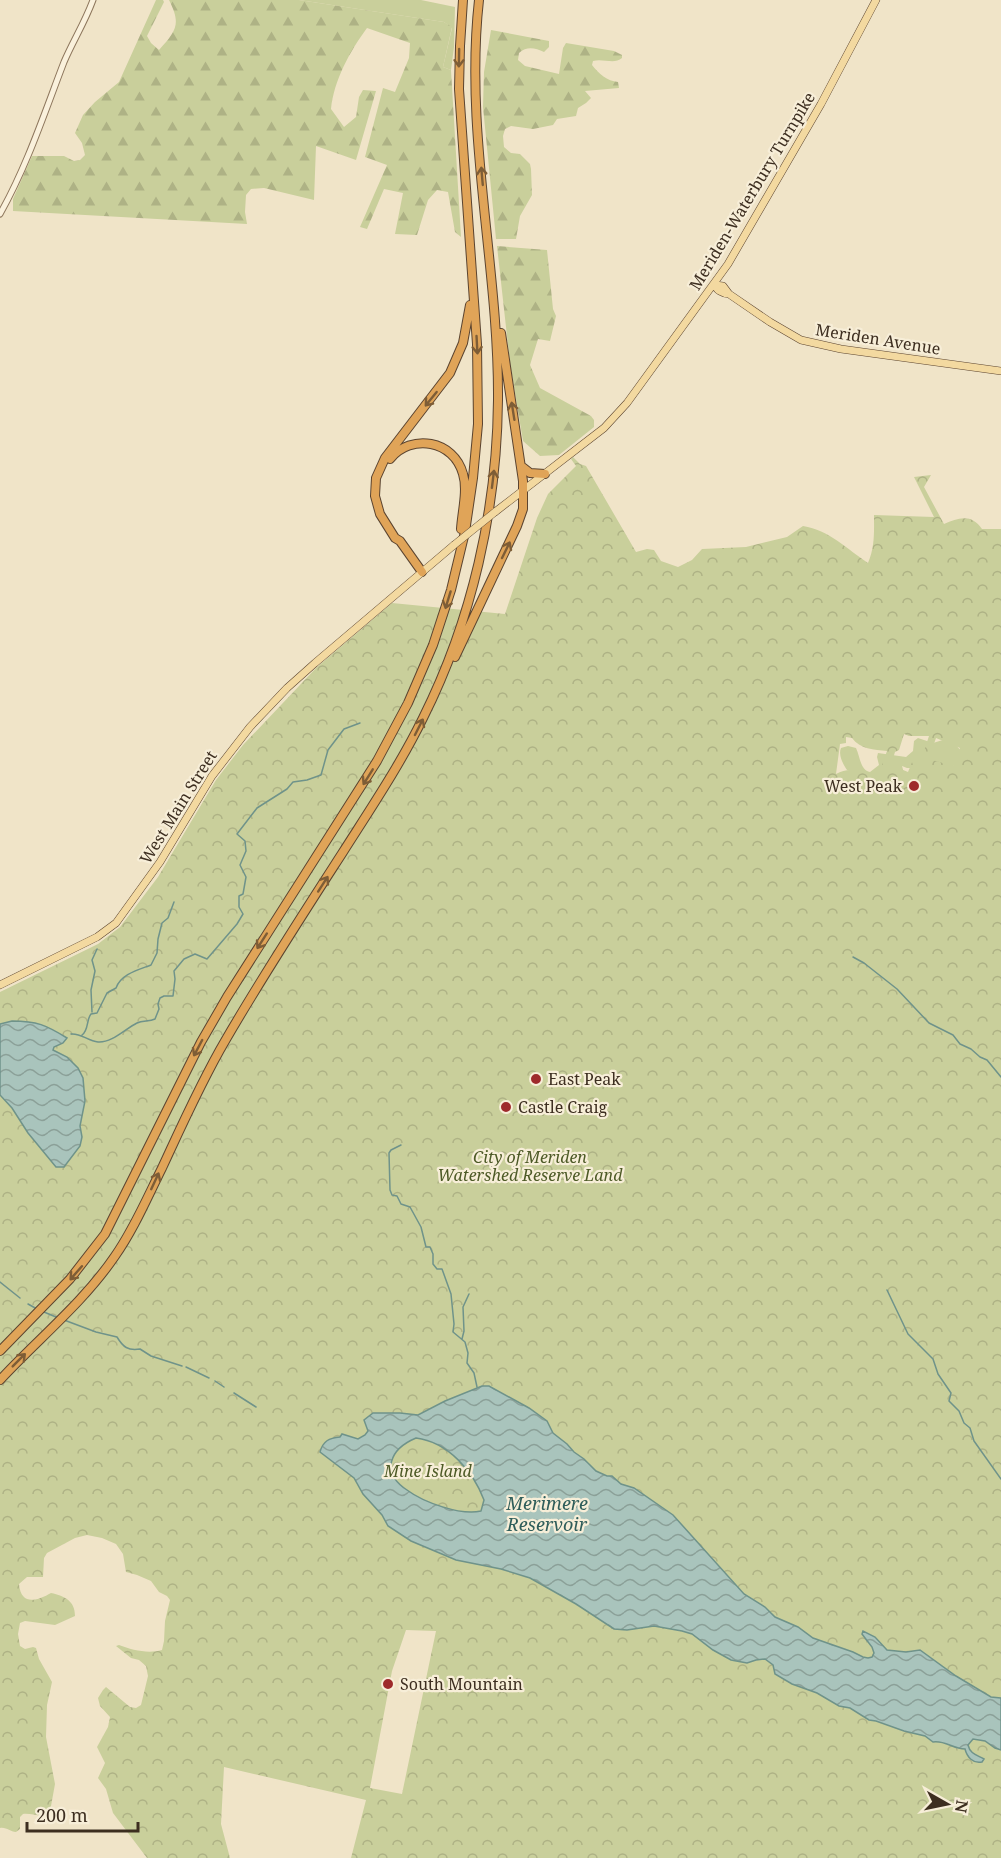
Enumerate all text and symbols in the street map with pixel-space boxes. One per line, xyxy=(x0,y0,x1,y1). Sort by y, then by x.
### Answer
one-way arrow xyxy=(453,48,465,68)
street label: Meriden-Waterbury Turnpike xyxy=(684,88,820,294)
one-way arrow xyxy=(476,166,487,186)
street label: Meriden Avenue xyxy=(814,318,942,360)
one-way arrow xyxy=(471,335,482,354)
one-way arrow xyxy=(425,390,438,406)
one-way arrow xyxy=(507,402,518,422)
one-way arrow xyxy=(488,469,499,489)
one-way arrow xyxy=(500,542,512,560)
one-way arrow xyxy=(442,590,453,609)
one-way arrow xyxy=(413,718,425,736)
street label: West Main Street xyxy=(134,746,222,868)
one-way arrow xyxy=(361,768,373,785)
place label: West Peak xyxy=(824,775,903,797)
marker: West Peak xyxy=(907,779,921,793)
one-way arrow xyxy=(316,875,329,892)
one-way arrow xyxy=(256,932,268,949)
one-way arrow xyxy=(192,1038,203,1056)
place label: East Peak xyxy=(548,1068,621,1090)
marker: East Peak xyxy=(529,1072,543,1086)
place label: Castle Craig xyxy=(518,1096,608,1118)
marker: Castle Craig xyxy=(499,1100,513,1114)
park label: City of Meriden Watershed Reserve Land xyxy=(438,1146,623,1186)
one-way arrow xyxy=(150,1173,162,1191)
one-way arrow xyxy=(69,1265,82,1281)
one-way arrow xyxy=(12,1353,27,1368)
park label: Mine Island xyxy=(383,1460,473,1482)
water label: Merimere Reservoir xyxy=(505,1491,588,1536)
place label: South Mountain xyxy=(400,1673,523,1695)
marker: South Mountain xyxy=(381,1677,395,1691)
north arrow xyxy=(917,1774,977,1834)
scale bar xyxy=(27,1795,138,1833)
text: N xyxy=(950,1798,974,1815)
text: 200 m xyxy=(36,1803,88,1827)

